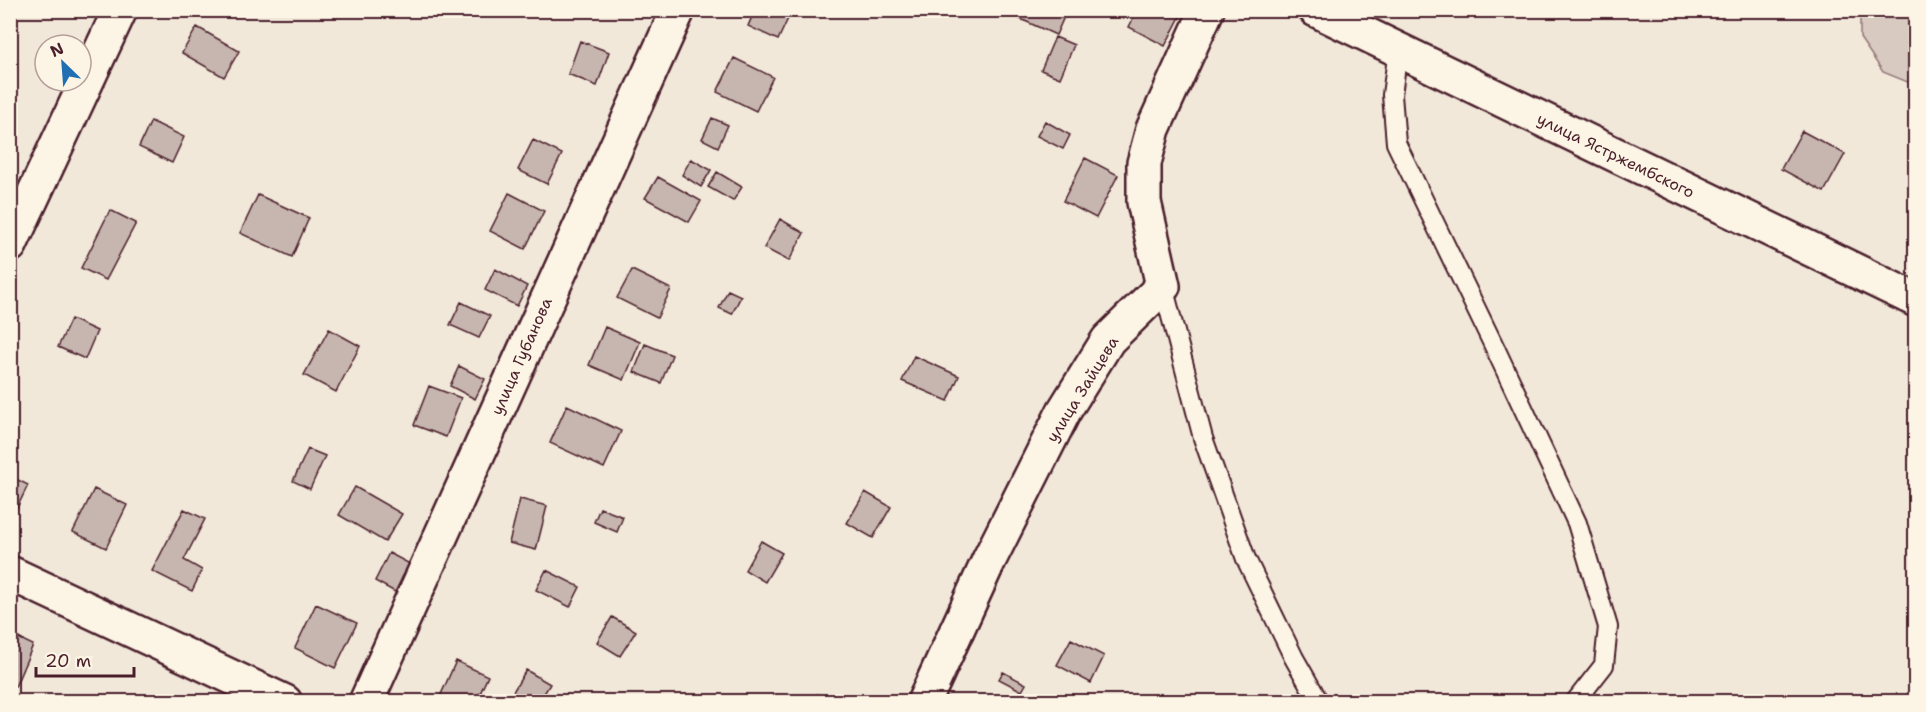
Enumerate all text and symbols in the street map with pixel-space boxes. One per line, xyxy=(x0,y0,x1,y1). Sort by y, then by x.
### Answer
north arrow xyxy=(33,33,93,93)
text: N xyxy=(47,38,67,62)
street label: улица Ястржембского xyxy=(1534,108,1698,203)
street label: улица Губанова xyxy=(486,294,557,418)
street label: улица Зайцева xyxy=(1041,332,1123,446)
scale bar xyxy=(36,640,134,678)
text: 20 m xyxy=(45,649,91,673)

